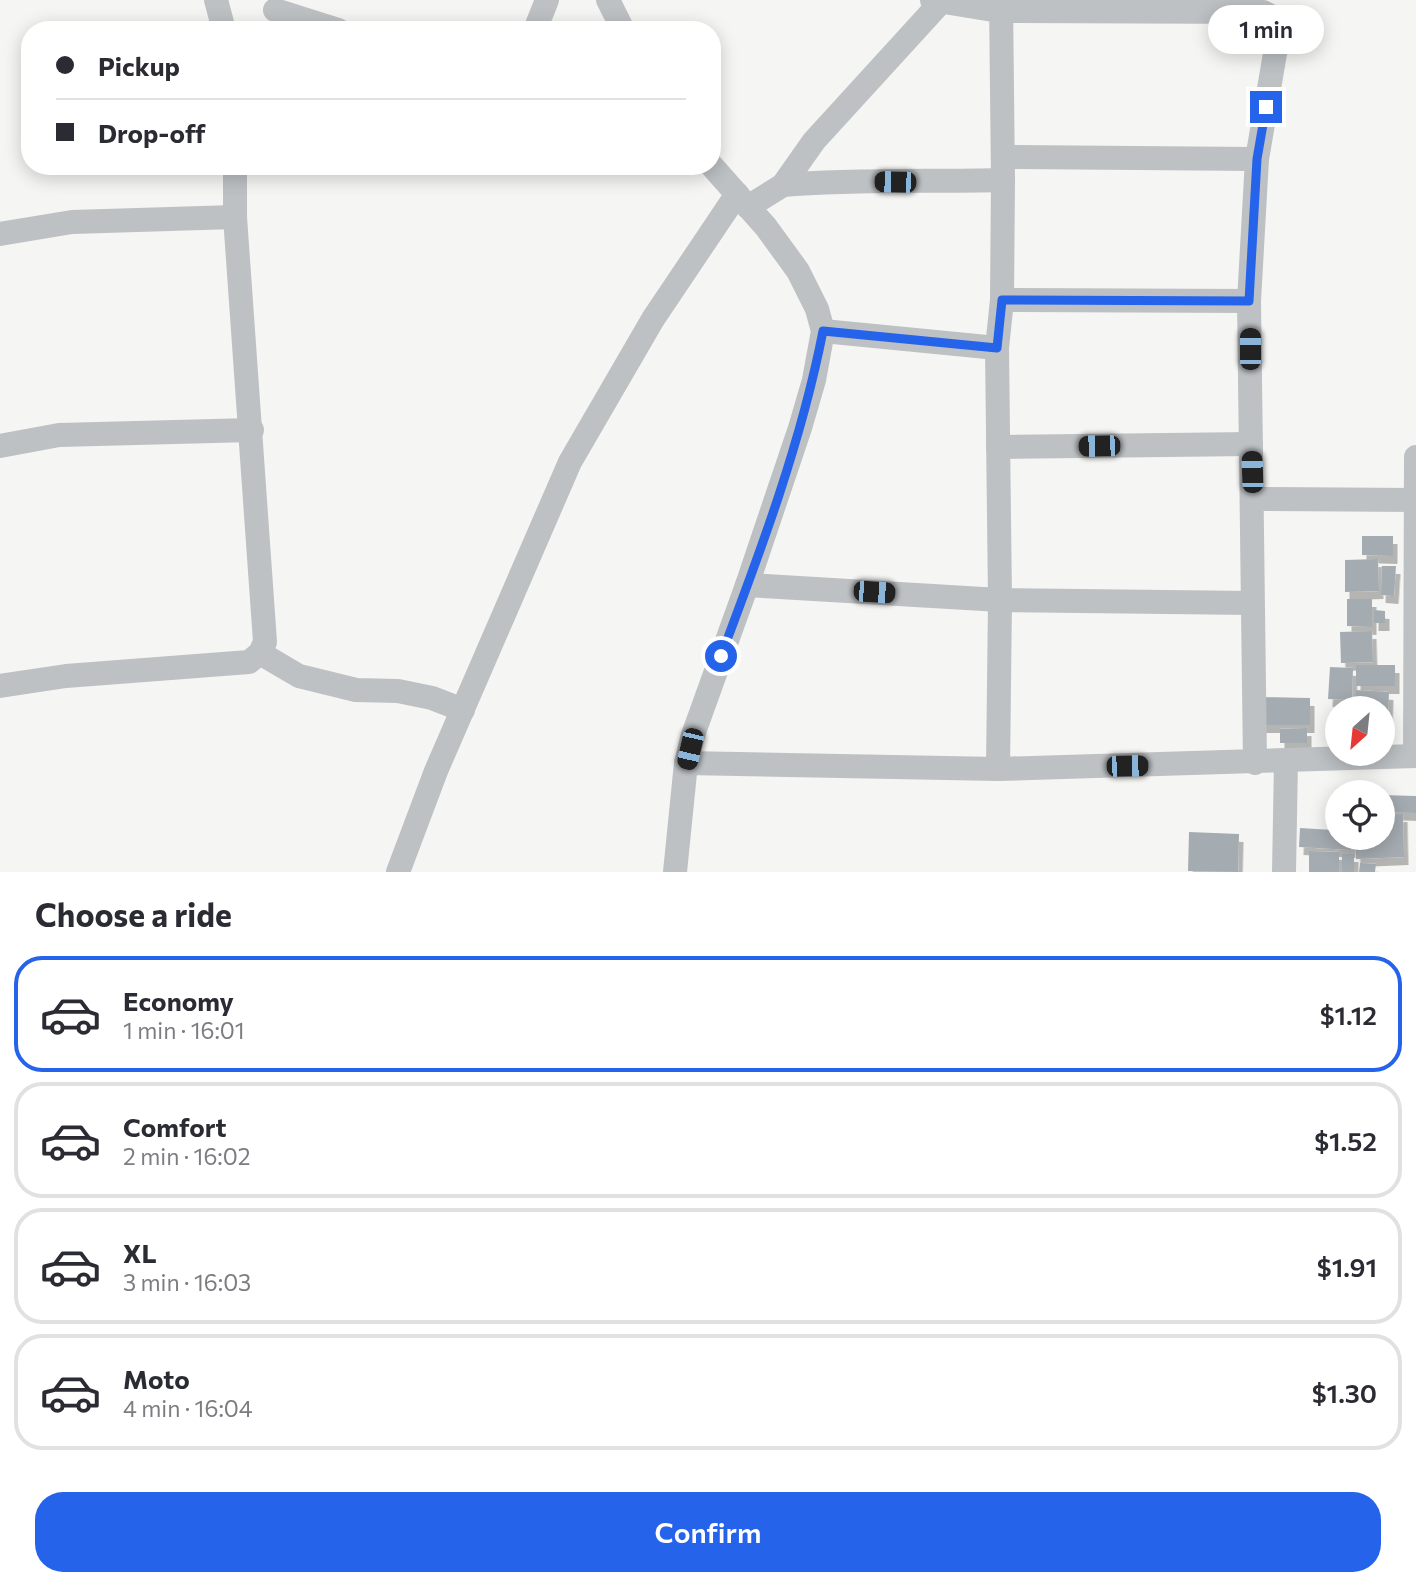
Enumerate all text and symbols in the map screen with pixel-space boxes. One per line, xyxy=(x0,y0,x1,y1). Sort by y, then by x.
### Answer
callout: 1 min xyxy=(1208,6,1324,55)
text: 1 min xyxy=(1239,15,1293,43)
text: Pickup xyxy=(98,50,180,81)
route end xyxy=(1250,91,1282,123)
text: Drop-off xyxy=(98,117,205,148)
car xyxy=(874,171,917,193)
car xyxy=(1240,328,1261,370)
car xyxy=(1078,435,1121,457)
car xyxy=(1241,451,1264,493)
car xyxy=(853,580,896,604)
route start xyxy=(705,640,737,672)
north arrow xyxy=(1325,696,1395,766)
map controls xyxy=(1325,696,1395,850)
car xyxy=(676,726,705,772)
car xyxy=(1106,755,1149,777)
button: locate xyxy=(1325,780,1395,850)
text: Choose a ride xyxy=(35,894,232,934)
icon: car xyxy=(39,983,102,1046)
text: Economy xyxy=(123,985,234,1016)
text: $1.12 xyxy=(1320,999,1377,1030)
text: 1 min · 16:01 xyxy=(123,1016,245,1044)
icon: car xyxy=(39,1109,102,1172)
text: Comfort xyxy=(123,1111,226,1142)
text: $1.52 xyxy=(1314,1125,1377,1156)
text: 2 min · 16:02 xyxy=(123,1142,250,1170)
icon: car xyxy=(39,1235,102,1298)
text: XL xyxy=(123,1237,157,1268)
text: $1.91 xyxy=(1317,1251,1377,1282)
text: 3 min · 16:03 xyxy=(123,1268,251,1296)
icon: car xyxy=(39,1361,102,1424)
text: Moto xyxy=(123,1363,190,1394)
text: $1.30 xyxy=(1312,1377,1377,1408)
text: 4 min · 16:04 xyxy=(123,1394,253,1422)
button: Confirm xyxy=(35,1492,1381,1572)

